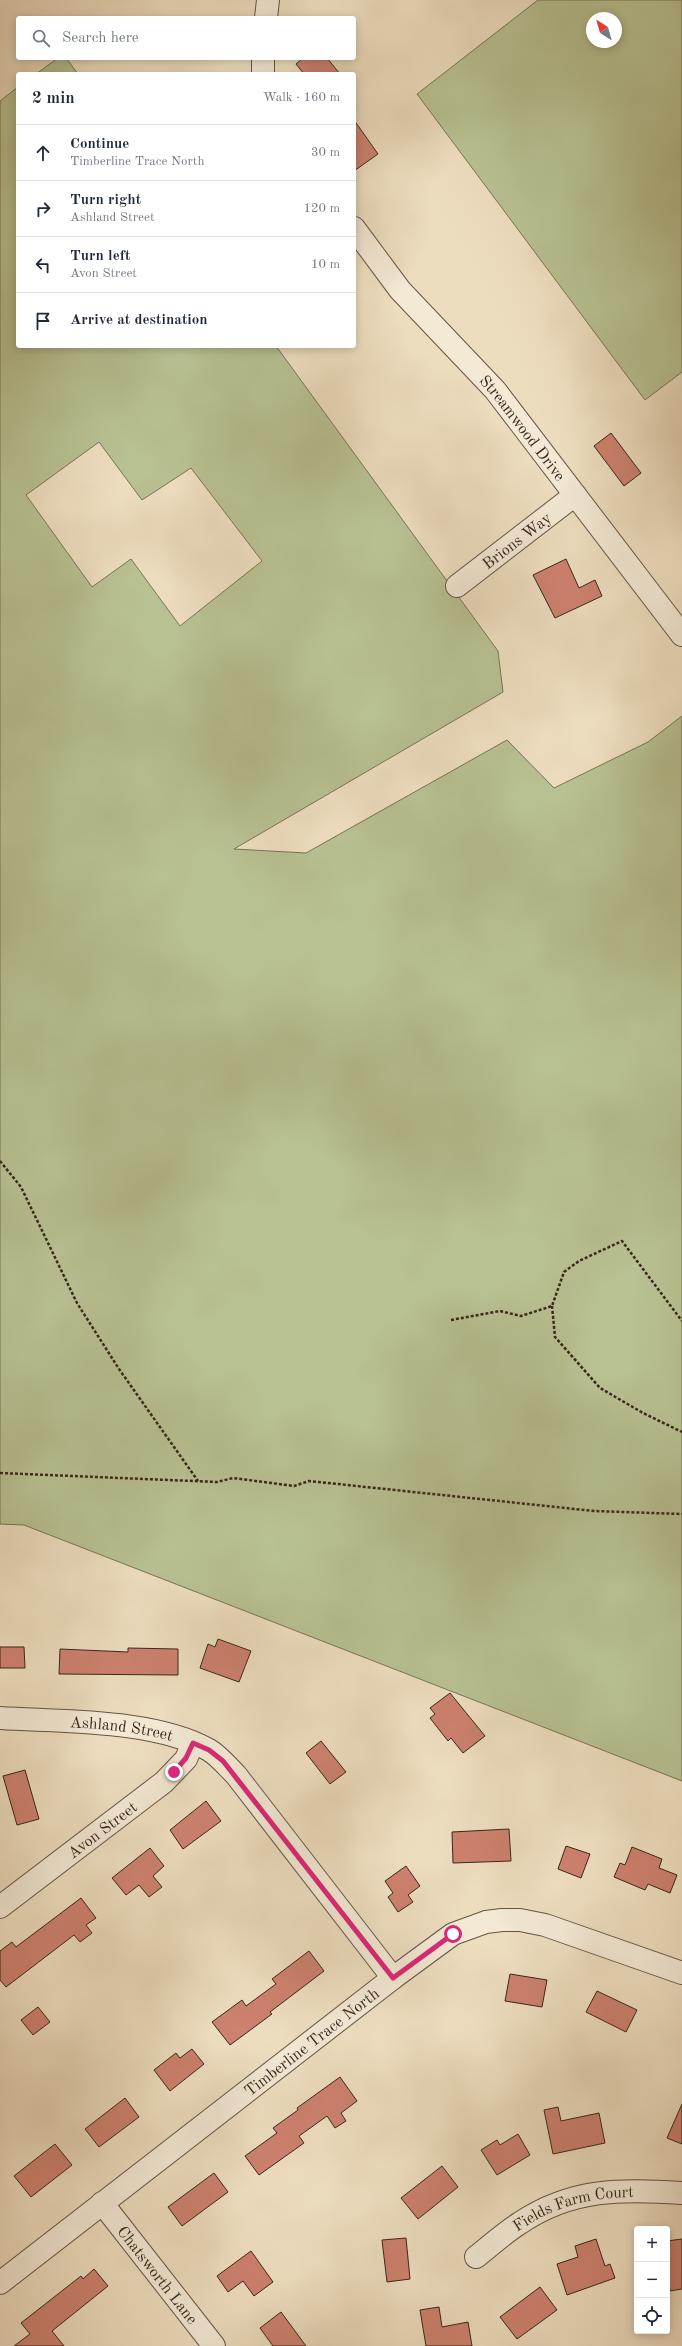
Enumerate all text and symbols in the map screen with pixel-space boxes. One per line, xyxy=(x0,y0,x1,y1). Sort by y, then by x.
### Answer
north arrow xyxy=(586,12,622,48)
search box xyxy=(16,16,356,60)
icon: search xyxy=(30,27,52,49)
text: Search here xyxy=(62,31,139,46)
text: 2 min xyxy=(32,90,75,107)
text: Walk · 160 m xyxy=(263,91,340,104)
text: Continue xyxy=(70,137,129,152)
icon: ahead xyxy=(32,142,54,164)
text: 30 m xyxy=(311,146,340,159)
text: Timberline Trace North xyxy=(70,155,204,168)
text: Turn right xyxy=(70,193,141,208)
icon: right xyxy=(32,198,54,220)
text: 120 m xyxy=(303,202,340,215)
text: Ashland Street xyxy=(70,211,154,224)
text: Turn left xyxy=(70,249,130,264)
icon: left xyxy=(32,254,54,276)
text: 10 m xyxy=(311,258,340,271)
text: Avon Street xyxy=(70,267,137,280)
icon: arrive xyxy=(32,310,54,332)
text: Arrive at destination xyxy=(70,313,208,328)
street label: Streamwood Drive xyxy=(476,373,567,485)
street label: Brions Way xyxy=(480,510,555,573)
street label: Ashland Street xyxy=(69,1715,175,1745)
route end xyxy=(165,1763,183,1781)
street label: Avon Street xyxy=(65,1799,141,1862)
route start xyxy=(444,1925,462,1943)
street label: Timberline Trace North xyxy=(242,1986,383,2100)
street label: Fields Farm Court xyxy=(511,2185,634,2235)
street label: Chatsworth Lane xyxy=(113,2224,200,2328)
map controls xyxy=(634,2226,670,2334)
button: + xyxy=(634,2226,670,2262)
button: − xyxy=(634,2262,670,2298)
button: locate xyxy=(634,2298,670,2334)

